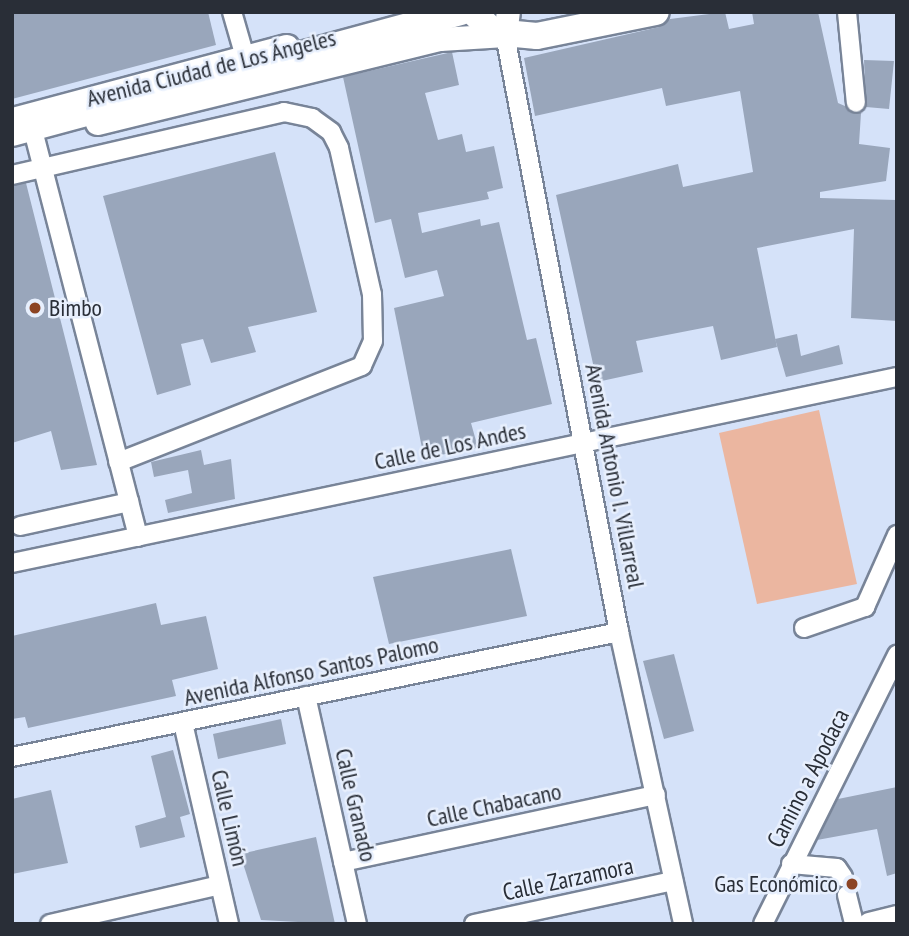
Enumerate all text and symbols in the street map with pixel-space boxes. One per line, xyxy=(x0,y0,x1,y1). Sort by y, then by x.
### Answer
street label: Avenida Ciudad de Los Ángeles xyxy=(83,23,339,113)
place label: Bimbo xyxy=(49,294,102,322)
marker: Bimbo xyxy=(27,300,43,316)
street label: Avenida Antonio I. Villarreal xyxy=(579,360,651,592)
street label: Calle de Los Andes xyxy=(371,416,529,476)
street label: Avenida Alfonso Santos Palomo xyxy=(181,630,441,712)
street label: Camino a Apodaca xyxy=(761,704,855,852)
street label: Calle Granado xyxy=(329,746,383,864)
street label: Calle Limón xyxy=(205,767,255,869)
street label: Calle Chabacano xyxy=(424,777,564,833)
street label: Calle Zarzamora xyxy=(500,851,636,907)
place label: Gas Económico xyxy=(714,870,838,898)
marker: Gas Económico xyxy=(844,876,860,892)

